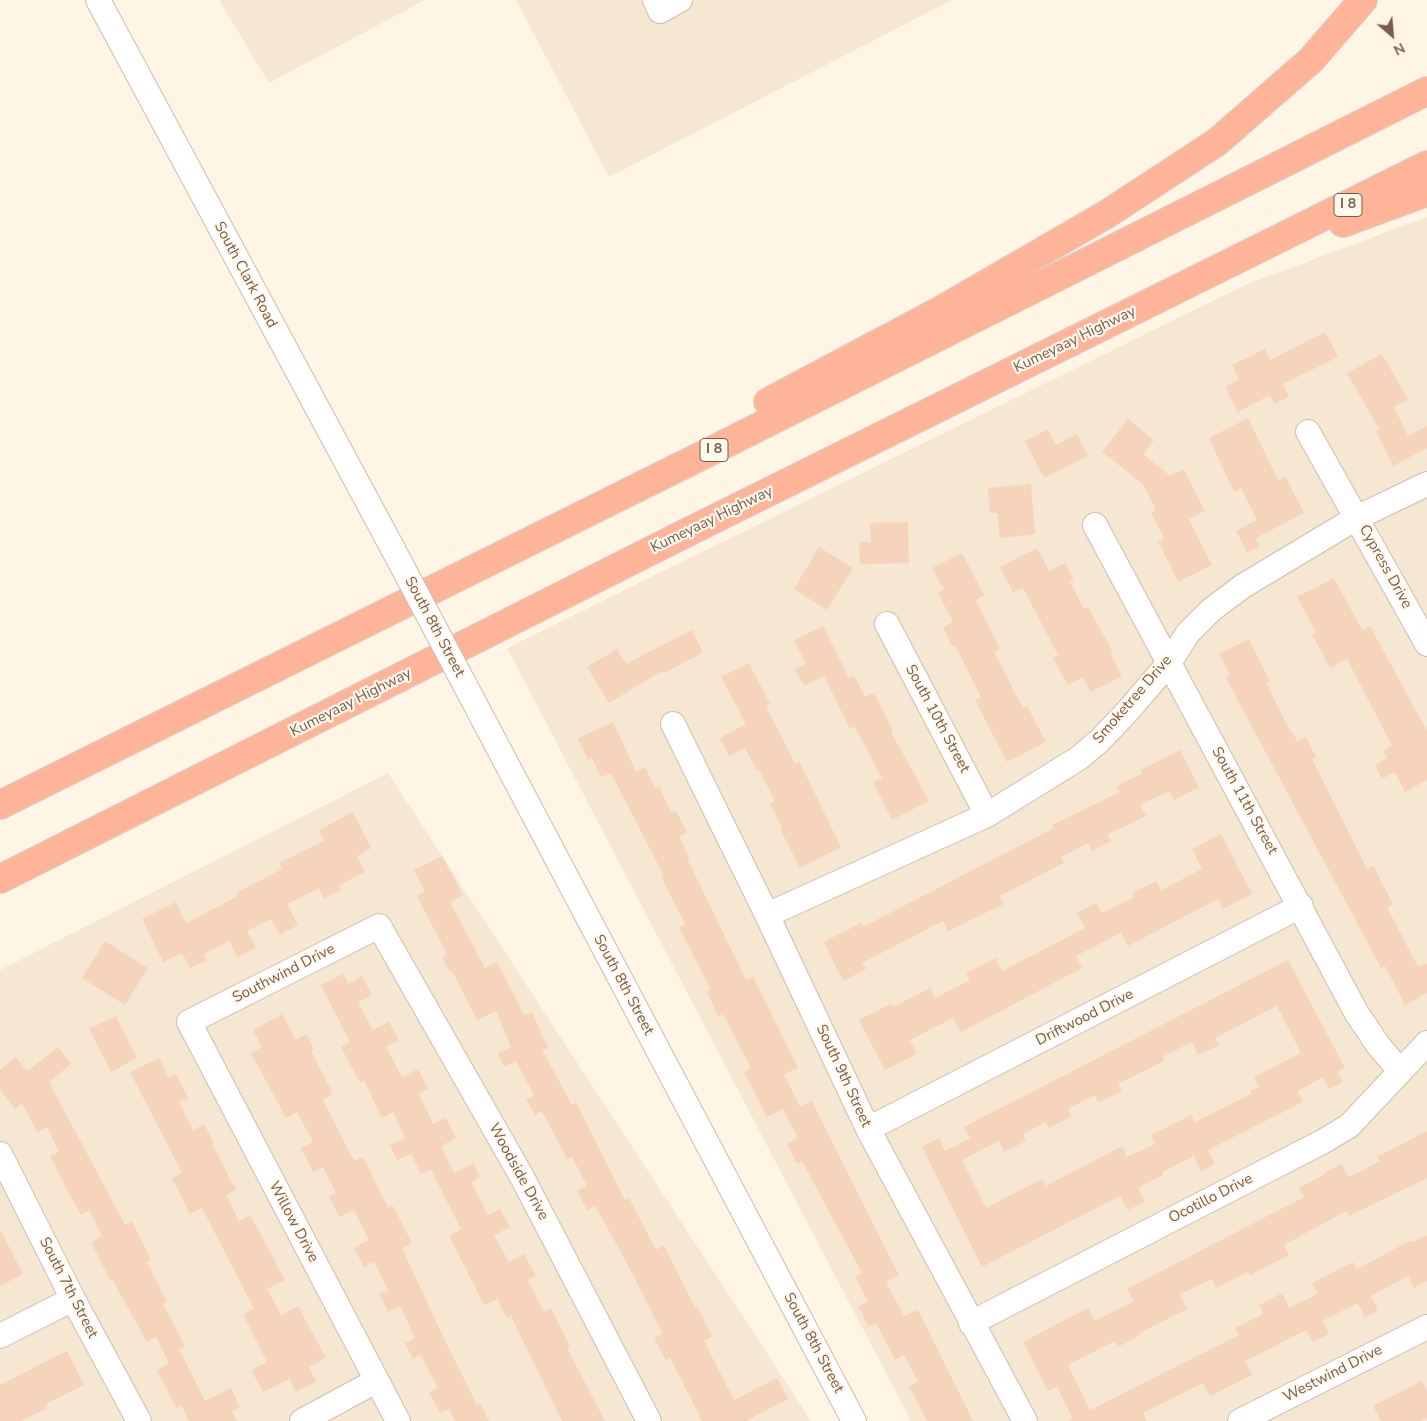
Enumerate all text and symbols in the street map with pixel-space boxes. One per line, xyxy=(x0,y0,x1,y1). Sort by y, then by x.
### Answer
north arrow xyxy=(1367,10,1417,60)
text: N xyxy=(1390,38,1408,60)
road number: I 8 xyxy=(1334,194,1362,216)
street label: South Clark Road xyxy=(209,219,281,331)
street label: Kumeyaay Highway xyxy=(1011,303,1139,377)
road number: I 8 xyxy=(700,438,728,462)
street label: Kumeyaay Highway xyxy=(648,483,776,557)
street label: Cypress Drive xyxy=(1355,522,1415,612)
street label: South 8th Street xyxy=(400,574,468,680)
street label: Smoketree Drive xyxy=(1090,652,1176,748)
street label: South 10th Street xyxy=(901,662,973,776)
street label: Kumeyaay Highway xyxy=(287,665,415,741)
street label: South 11th Street xyxy=(1207,744,1281,858)
street label: South 8th Street xyxy=(589,932,657,1038)
street label: Southwind Drive xyxy=(230,940,338,1008)
street label: Driftwood Drive xyxy=(1033,986,1137,1050)
street label: South 9th Street xyxy=(811,1022,875,1130)
street label: Woodside Drive xyxy=(484,1120,552,1224)
street label: Ocotillo Drive xyxy=(1166,1170,1256,1228)
street label: Willow Drive xyxy=(264,1178,322,1266)
street label: South 7th Street xyxy=(35,1234,101,1342)
street label: South 8th Street xyxy=(779,1290,847,1396)
street label: Westwind Drive xyxy=(1280,1341,1386,1407)

